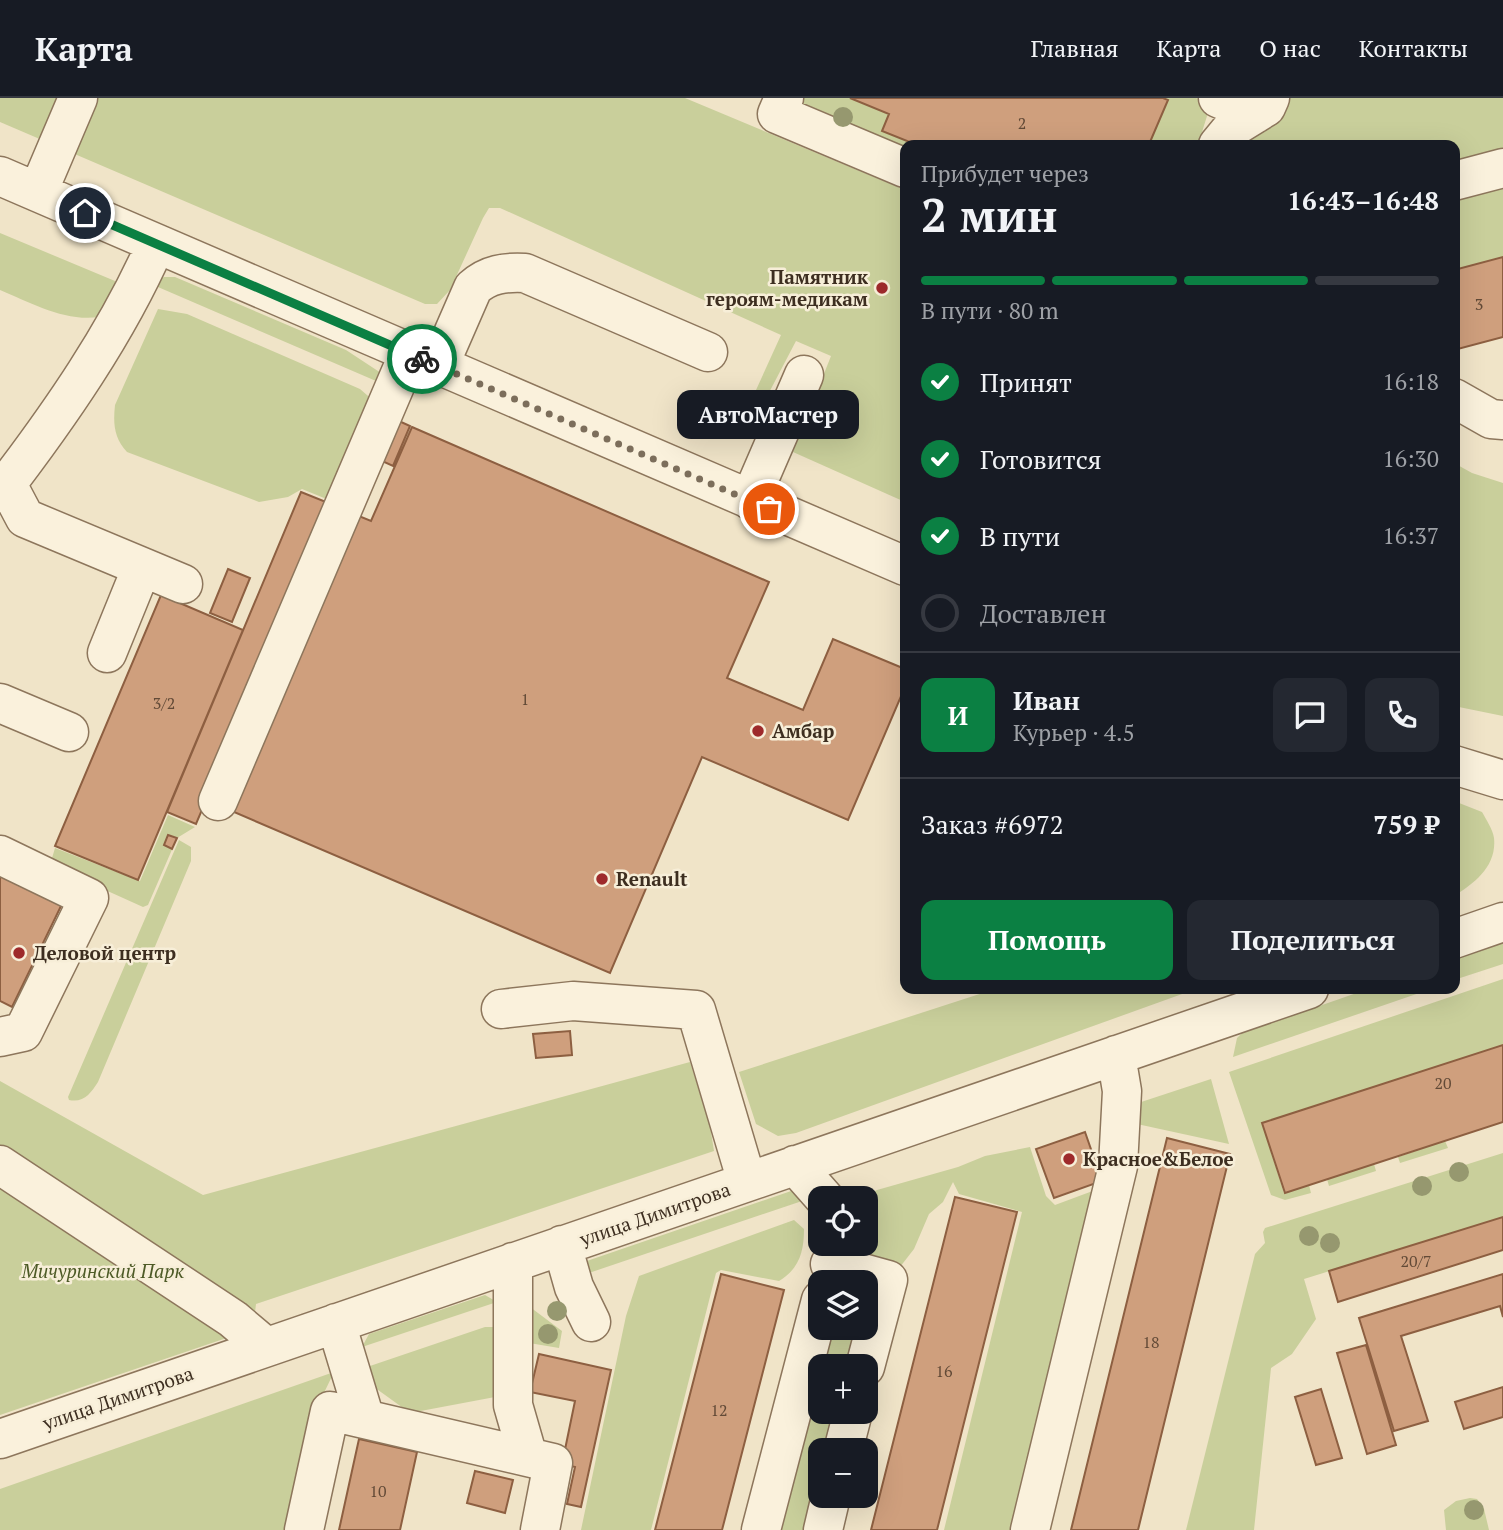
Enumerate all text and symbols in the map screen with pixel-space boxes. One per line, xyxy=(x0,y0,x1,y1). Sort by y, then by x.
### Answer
text: Карта xyxy=(35,27,133,70)
text: Главная xyxy=(1030,32,1118,64)
text: Карта xyxy=(1156,32,1221,64)
text: О нас xyxy=(1259,32,1321,64)
text: Контакты xyxy=(1359,32,1468,64)
house number: 2 xyxy=(1018,112,1026,134)
text: Прибудет через xyxy=(921,158,1089,189)
pin xyxy=(55,183,115,243)
text: 16:43–16:48 xyxy=(1287,183,1439,217)
text: 2 мин xyxy=(921,184,1058,245)
icon: home xyxy=(66,194,104,232)
place label: Памятник героям-медикам xyxy=(706,264,869,311)
marker: Памятник героям-медикам xyxy=(874,280,890,296)
house number: 3 xyxy=(1475,293,1483,315)
text: В пути · 80 m xyxy=(921,295,1059,326)
courier xyxy=(387,324,457,394)
icon: bike xyxy=(403,340,441,378)
icon: check xyxy=(921,363,959,401)
text: Принят xyxy=(980,365,1072,399)
text: 16:18 xyxy=(1382,366,1439,397)
callout: АвтоМастер xyxy=(678,390,860,439)
text: АвтоМастер xyxy=(698,399,838,430)
icon: check xyxy=(921,440,959,478)
text: Готовится xyxy=(980,442,1102,476)
text: 16:30 xyxy=(1382,443,1439,474)
pin xyxy=(739,479,799,539)
icon: bag xyxy=(750,490,788,528)
icon: check xyxy=(921,517,959,555)
text: В пути xyxy=(980,519,1060,553)
text: 16:37 xyxy=(1382,520,1439,551)
text: Доставлен xyxy=(980,596,1106,630)
button: chat xyxy=(1273,678,1347,752)
button: phone xyxy=(1365,678,1439,752)
text: Иван xyxy=(1013,683,1080,717)
house number: 1 xyxy=(521,688,529,710)
house number: 3/2 xyxy=(153,692,175,714)
text: И xyxy=(948,698,968,732)
text: Курьер · 4.5 xyxy=(1013,717,1135,748)
place label: Амбар xyxy=(772,718,834,743)
marker: Амбар xyxy=(750,723,766,739)
text: Заказ #6972 xyxy=(921,807,1064,841)
text: 759 ₽ xyxy=(1373,807,1439,841)
place label: Renault xyxy=(616,866,688,891)
marker: Renault xyxy=(594,871,610,887)
button: Помощь xyxy=(921,900,1173,980)
button: Поделиться xyxy=(1187,900,1439,980)
place label: Деловой центр xyxy=(33,940,176,965)
marker: Деловой центр xyxy=(11,945,27,961)
house number: 20 xyxy=(1434,1072,1452,1094)
place label: Красное&Белое xyxy=(1083,1146,1234,1171)
marker: Красное&Белое xyxy=(1061,1151,1077,1167)
street label: улица Димитрова xyxy=(575,1176,734,1251)
map controls xyxy=(808,1186,878,1508)
button: locate xyxy=(808,1186,878,1256)
house number: 20/7 xyxy=(1400,1250,1432,1272)
park label: Мичуринский Парк xyxy=(21,1258,184,1283)
button: layers xyxy=(808,1270,878,1340)
house number: 18 xyxy=(1142,1331,1160,1353)
button: + xyxy=(808,1354,878,1424)
street label: улица Димитрова xyxy=(38,1360,197,1435)
house number: 16 xyxy=(935,1360,953,1382)
house number: 12 xyxy=(710,1399,728,1421)
button: − xyxy=(808,1438,878,1508)
house number: 10 xyxy=(369,1480,387,1502)

